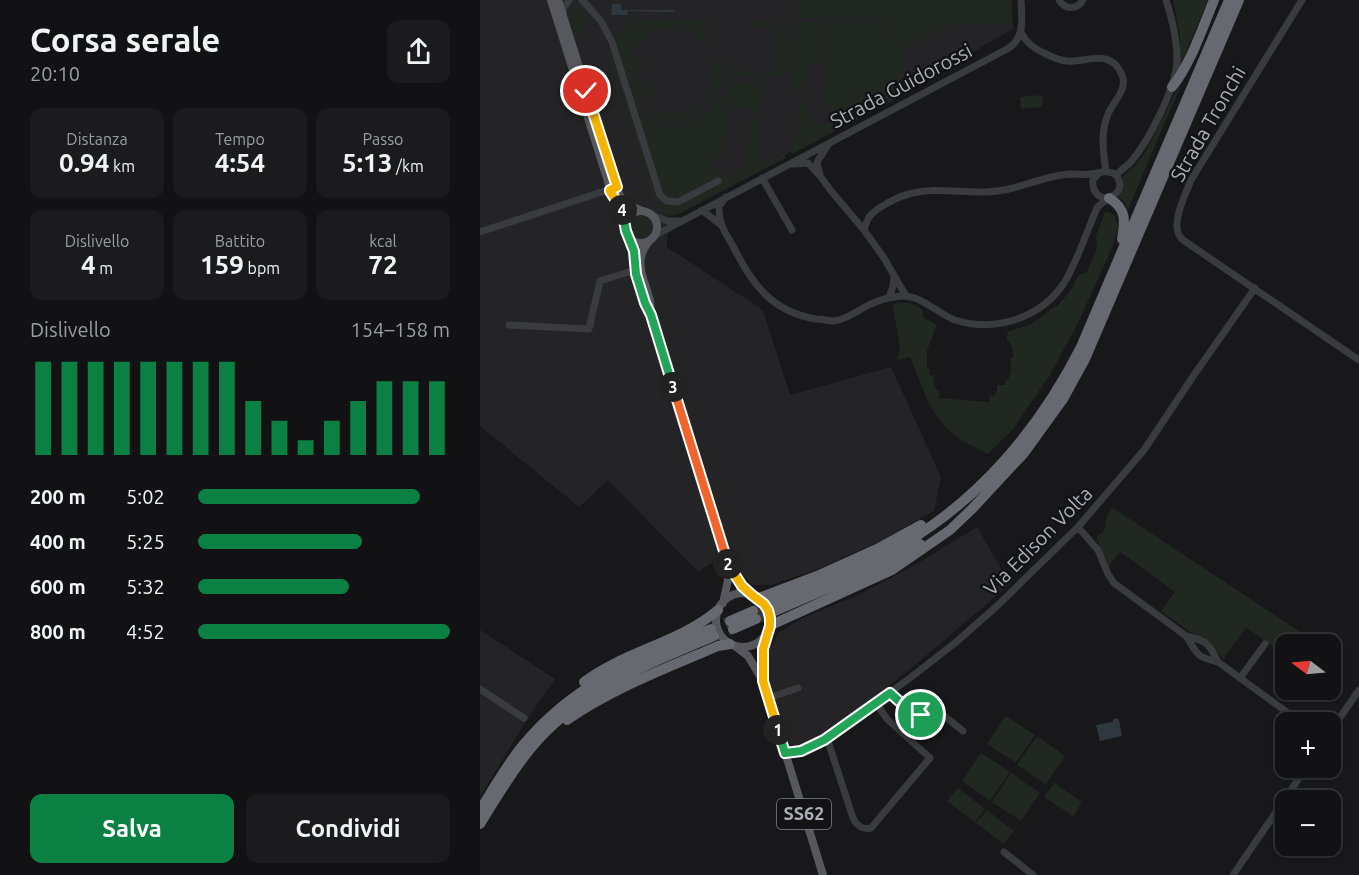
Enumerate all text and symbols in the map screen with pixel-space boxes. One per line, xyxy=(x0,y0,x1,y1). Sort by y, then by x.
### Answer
button: share xyxy=(387,20,450,83)
text: Corsa serale xyxy=(30,21,220,58)
street label: Strada Guidorossi xyxy=(826,39,976,133)
text: 20:10 xyxy=(30,62,80,85)
street label: Strada Tronchi xyxy=(1165,62,1250,186)
pin xyxy=(560,65,611,116)
icon: check xyxy=(569,74,602,107)
text: Distanza xyxy=(66,130,128,148)
text: Tempo xyxy=(215,130,265,148)
text: Passo xyxy=(363,130,403,148)
text: 0.94 xyxy=(59,148,109,177)
text: 4:54 xyxy=(215,148,265,177)
text: 5:13 xyxy=(342,148,392,177)
text: km xyxy=(109,157,135,175)
text: /km xyxy=(392,157,424,175)
pin: 4 xyxy=(607,195,637,225)
text: 4 xyxy=(617,201,627,219)
text: Dislivello xyxy=(65,232,129,250)
text: Battito xyxy=(215,232,265,250)
text: kcal xyxy=(369,232,397,250)
text: 4 xyxy=(81,250,96,279)
text: 159 xyxy=(200,250,244,279)
text: 72 xyxy=(368,250,398,279)
text: m xyxy=(96,259,113,277)
text: bpm xyxy=(244,259,280,277)
text: Dislivello xyxy=(30,318,111,341)
text: 154–158 m xyxy=(351,318,450,341)
pin: 3 xyxy=(658,372,688,402)
text: 3 xyxy=(668,378,678,396)
street label: Via Edison Volta xyxy=(979,482,1097,600)
text: 200 m xyxy=(30,485,86,508)
text: 5:02 xyxy=(126,485,165,508)
text: 400 m xyxy=(30,530,86,553)
text: 5:25 xyxy=(126,530,165,553)
pin: 2 xyxy=(713,549,743,579)
text: 2 xyxy=(723,555,733,573)
text: 600 m xyxy=(30,575,86,598)
text: 5:32 xyxy=(126,575,165,598)
text: 800 m xyxy=(30,620,86,643)
text: 4:52 xyxy=(126,620,165,643)
north arrow xyxy=(1275,634,1341,700)
map controls xyxy=(1275,634,1341,856)
pin xyxy=(895,689,946,740)
icon: arrive xyxy=(904,698,937,731)
button: + xyxy=(1275,712,1341,778)
pin: 1 xyxy=(763,715,793,745)
text: 1 xyxy=(773,721,783,739)
button: − xyxy=(1275,790,1341,856)
button: Salva xyxy=(30,794,234,863)
button: Condividi xyxy=(246,794,450,863)
road number: SS62 xyxy=(777,799,831,829)

